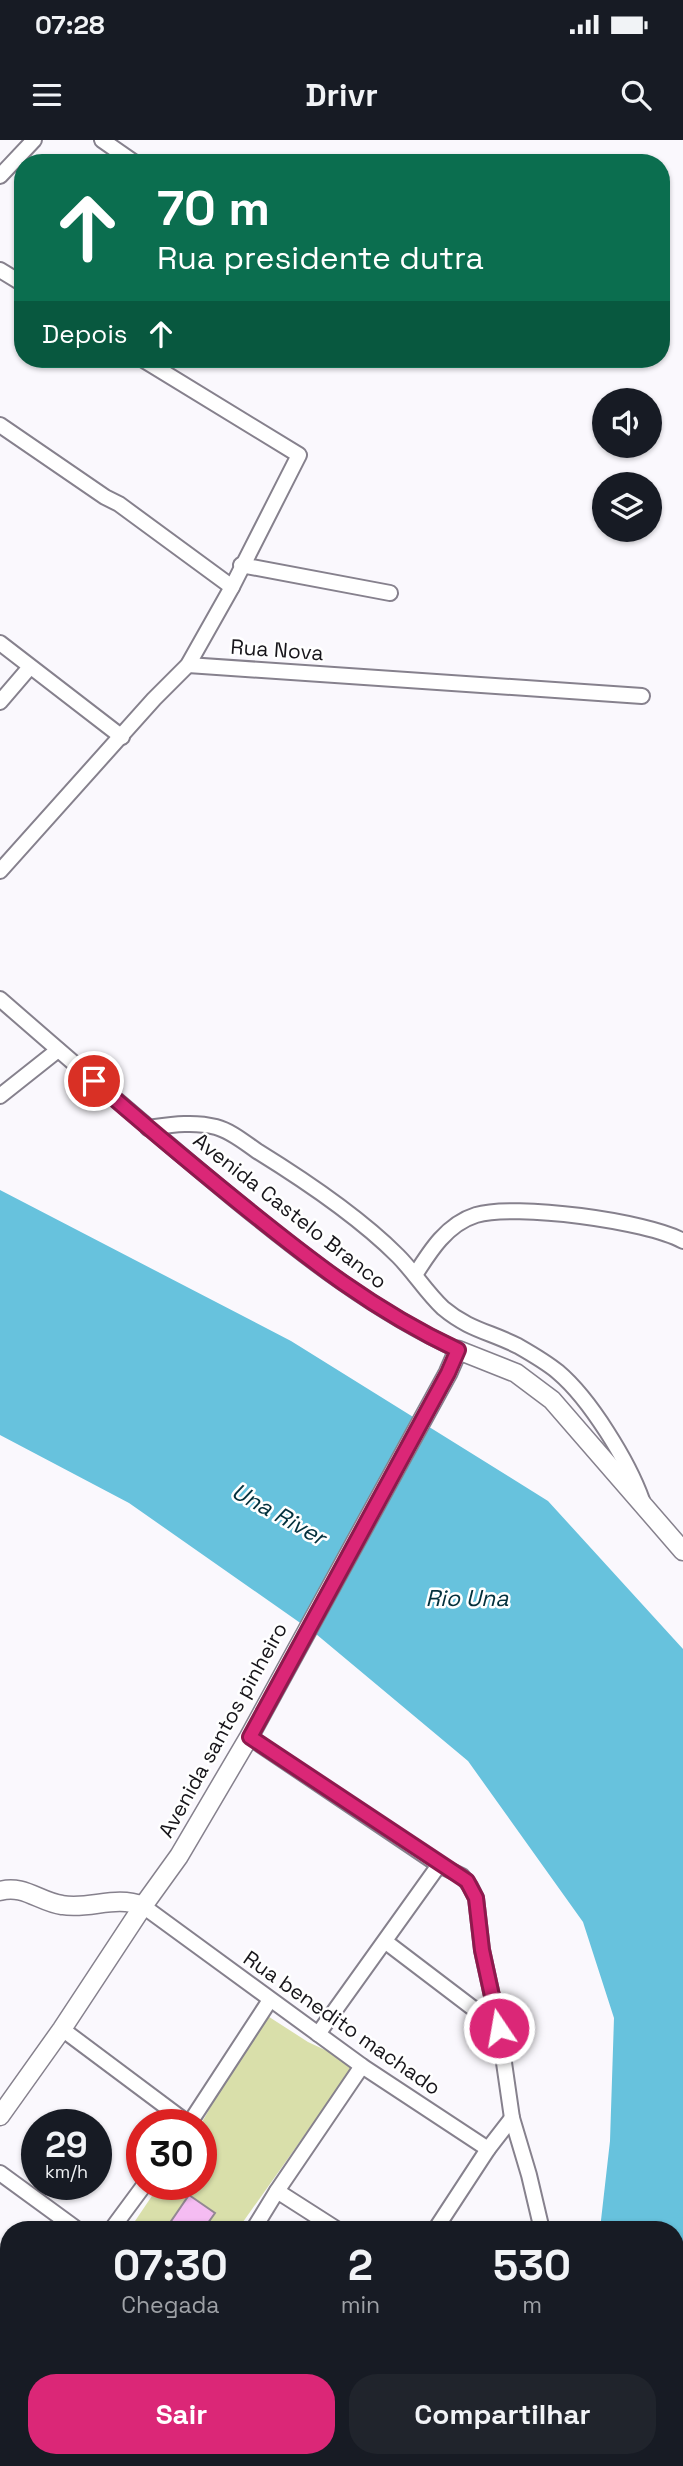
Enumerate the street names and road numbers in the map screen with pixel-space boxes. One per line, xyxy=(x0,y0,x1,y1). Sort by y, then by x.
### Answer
street label: Rua Nova xyxy=(230,633,324,666)
street label: Avenida Castelo Branco xyxy=(188,1127,393,1295)
street label: Avenida santos pinheiro xyxy=(152,1617,293,1842)
street label: Rua benedito machado xyxy=(238,1944,446,2101)

